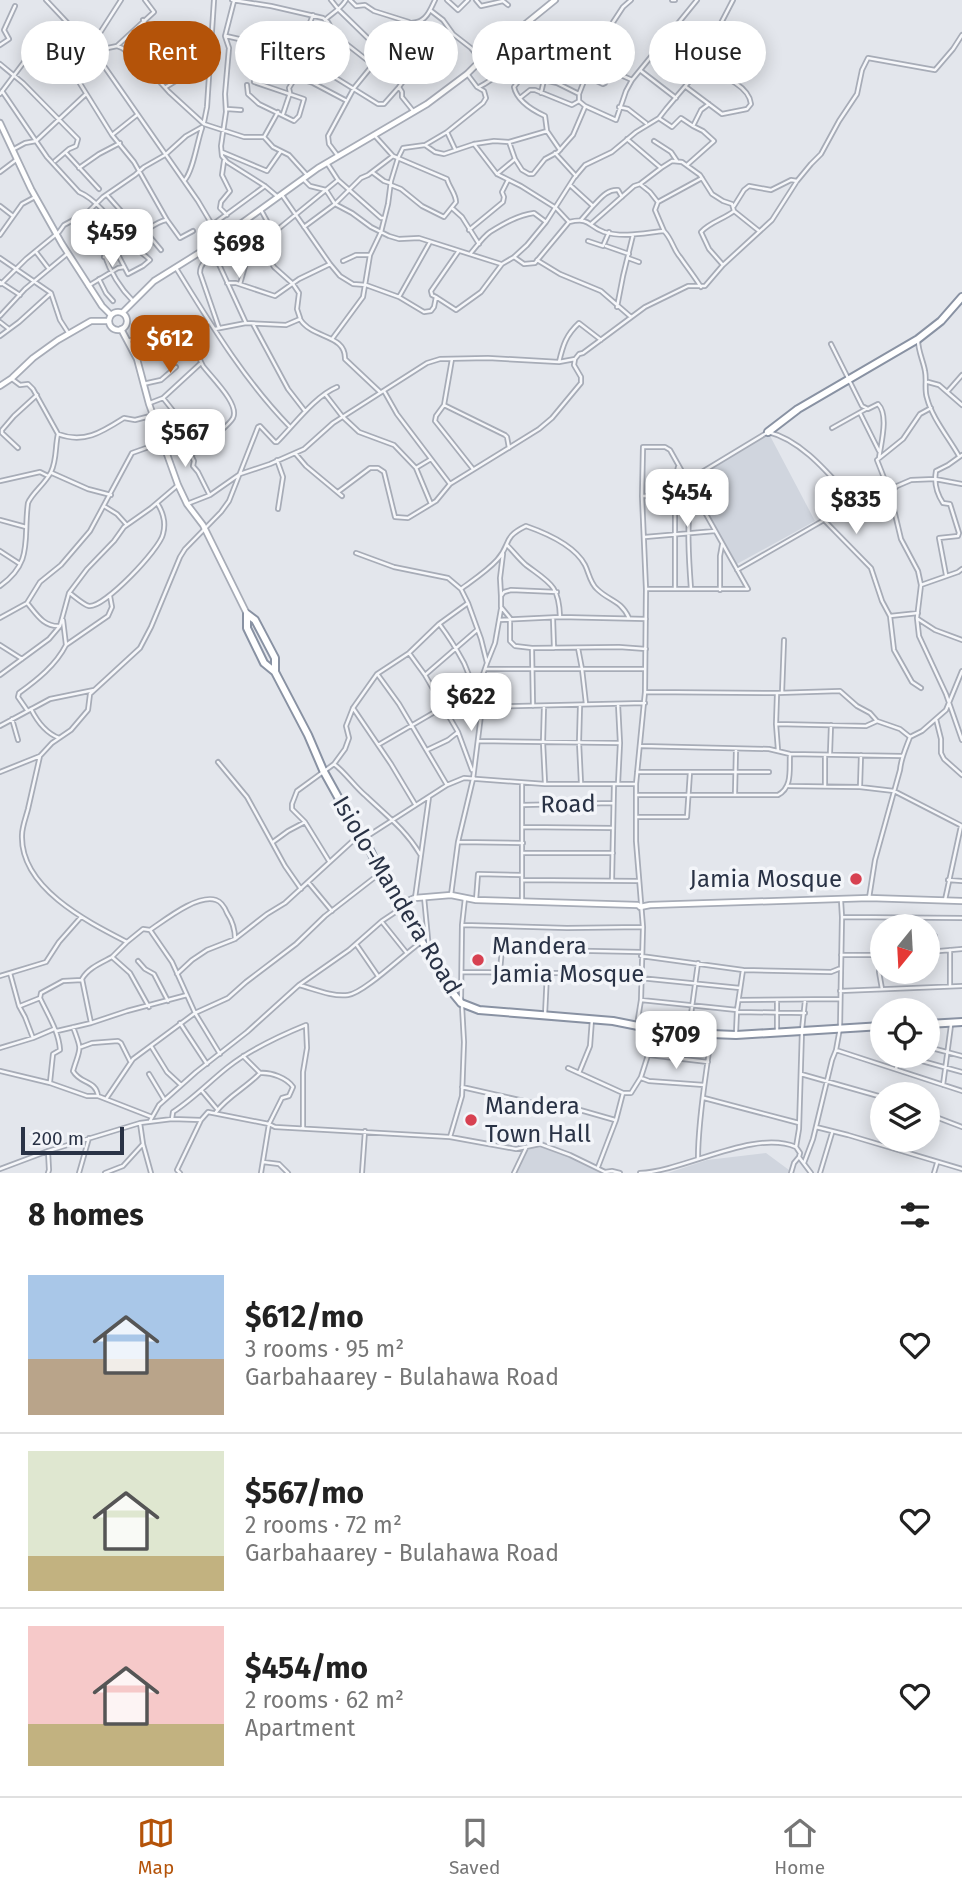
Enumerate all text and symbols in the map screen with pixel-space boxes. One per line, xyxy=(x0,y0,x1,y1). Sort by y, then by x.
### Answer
chip: Buy xyxy=(21,21,109,84)
chip: Rent xyxy=(123,21,221,84)
chip: Filters xyxy=(235,21,350,84)
chip: New xyxy=(364,21,458,84)
chip: Apartment xyxy=(472,21,635,84)
chip: House xyxy=(649,21,766,84)
pin: $459 xyxy=(71,210,153,269)
text: $459 xyxy=(87,218,137,246)
pin: $698 xyxy=(198,220,280,280)
text: $698 xyxy=(213,229,265,257)
pin: $612 xyxy=(129,316,211,375)
text: $612 xyxy=(147,324,193,352)
pin: $567 xyxy=(144,410,226,469)
text: $567 xyxy=(161,418,209,446)
pin: $454 xyxy=(646,470,728,529)
pin: $835 xyxy=(815,476,897,536)
text: $454 xyxy=(662,478,712,506)
text: $835 xyxy=(831,485,881,513)
pin: $622 xyxy=(430,674,512,733)
text: $622 xyxy=(446,682,496,710)
street label: Road xyxy=(540,790,596,818)
street label: Isiolo-Mandera Road xyxy=(327,791,467,999)
place label: Jamia Mosque xyxy=(690,865,842,893)
marker: Jamia Mosque xyxy=(848,871,864,887)
north arrow xyxy=(870,914,940,984)
map controls xyxy=(870,914,940,1152)
place label: Mandera Jamia Mosque xyxy=(492,932,644,988)
marker: Mandera Jamia Mosque xyxy=(470,952,486,968)
button: locate xyxy=(870,998,940,1068)
pin: $709 xyxy=(635,1012,717,1071)
text: $709 xyxy=(652,1020,700,1048)
button: layers xyxy=(870,1082,940,1152)
place label: Mandera Town Hall xyxy=(485,1092,591,1148)
marker: Mandera Town Hall xyxy=(463,1112,479,1128)
scale bar xyxy=(21,1124,124,1156)
text: 200 m xyxy=(32,1127,84,1150)
icon: filters xyxy=(896,1196,934,1234)
text: 8 homes xyxy=(28,1197,144,1233)
text: $612/mo xyxy=(245,1299,364,1335)
icon: home xyxy=(84,1303,168,1387)
icon: heart xyxy=(896,1326,934,1364)
text: 3 rooms · 95 m² xyxy=(245,1335,404,1363)
text: Garbahaarey - Bulahawa Road xyxy=(245,1363,559,1391)
text: $567/mo xyxy=(245,1475,364,1511)
icon: home xyxy=(84,1479,168,1563)
icon: heart xyxy=(896,1502,934,1540)
text: 2 rooms · 72 m² xyxy=(245,1511,402,1539)
text: Garbahaarey - Bulahawa Road xyxy=(245,1539,559,1567)
text: $454/mo xyxy=(245,1650,368,1686)
icon: home xyxy=(84,1654,168,1738)
icon: heart xyxy=(896,1677,934,1715)
text: 2 rooms · 62 m² xyxy=(245,1686,404,1714)
text: Apartment xyxy=(245,1714,355,1742)
tab: Map xyxy=(137,1814,175,1879)
tab: Saved xyxy=(449,1814,500,1879)
tab: Home xyxy=(774,1814,825,1879)

